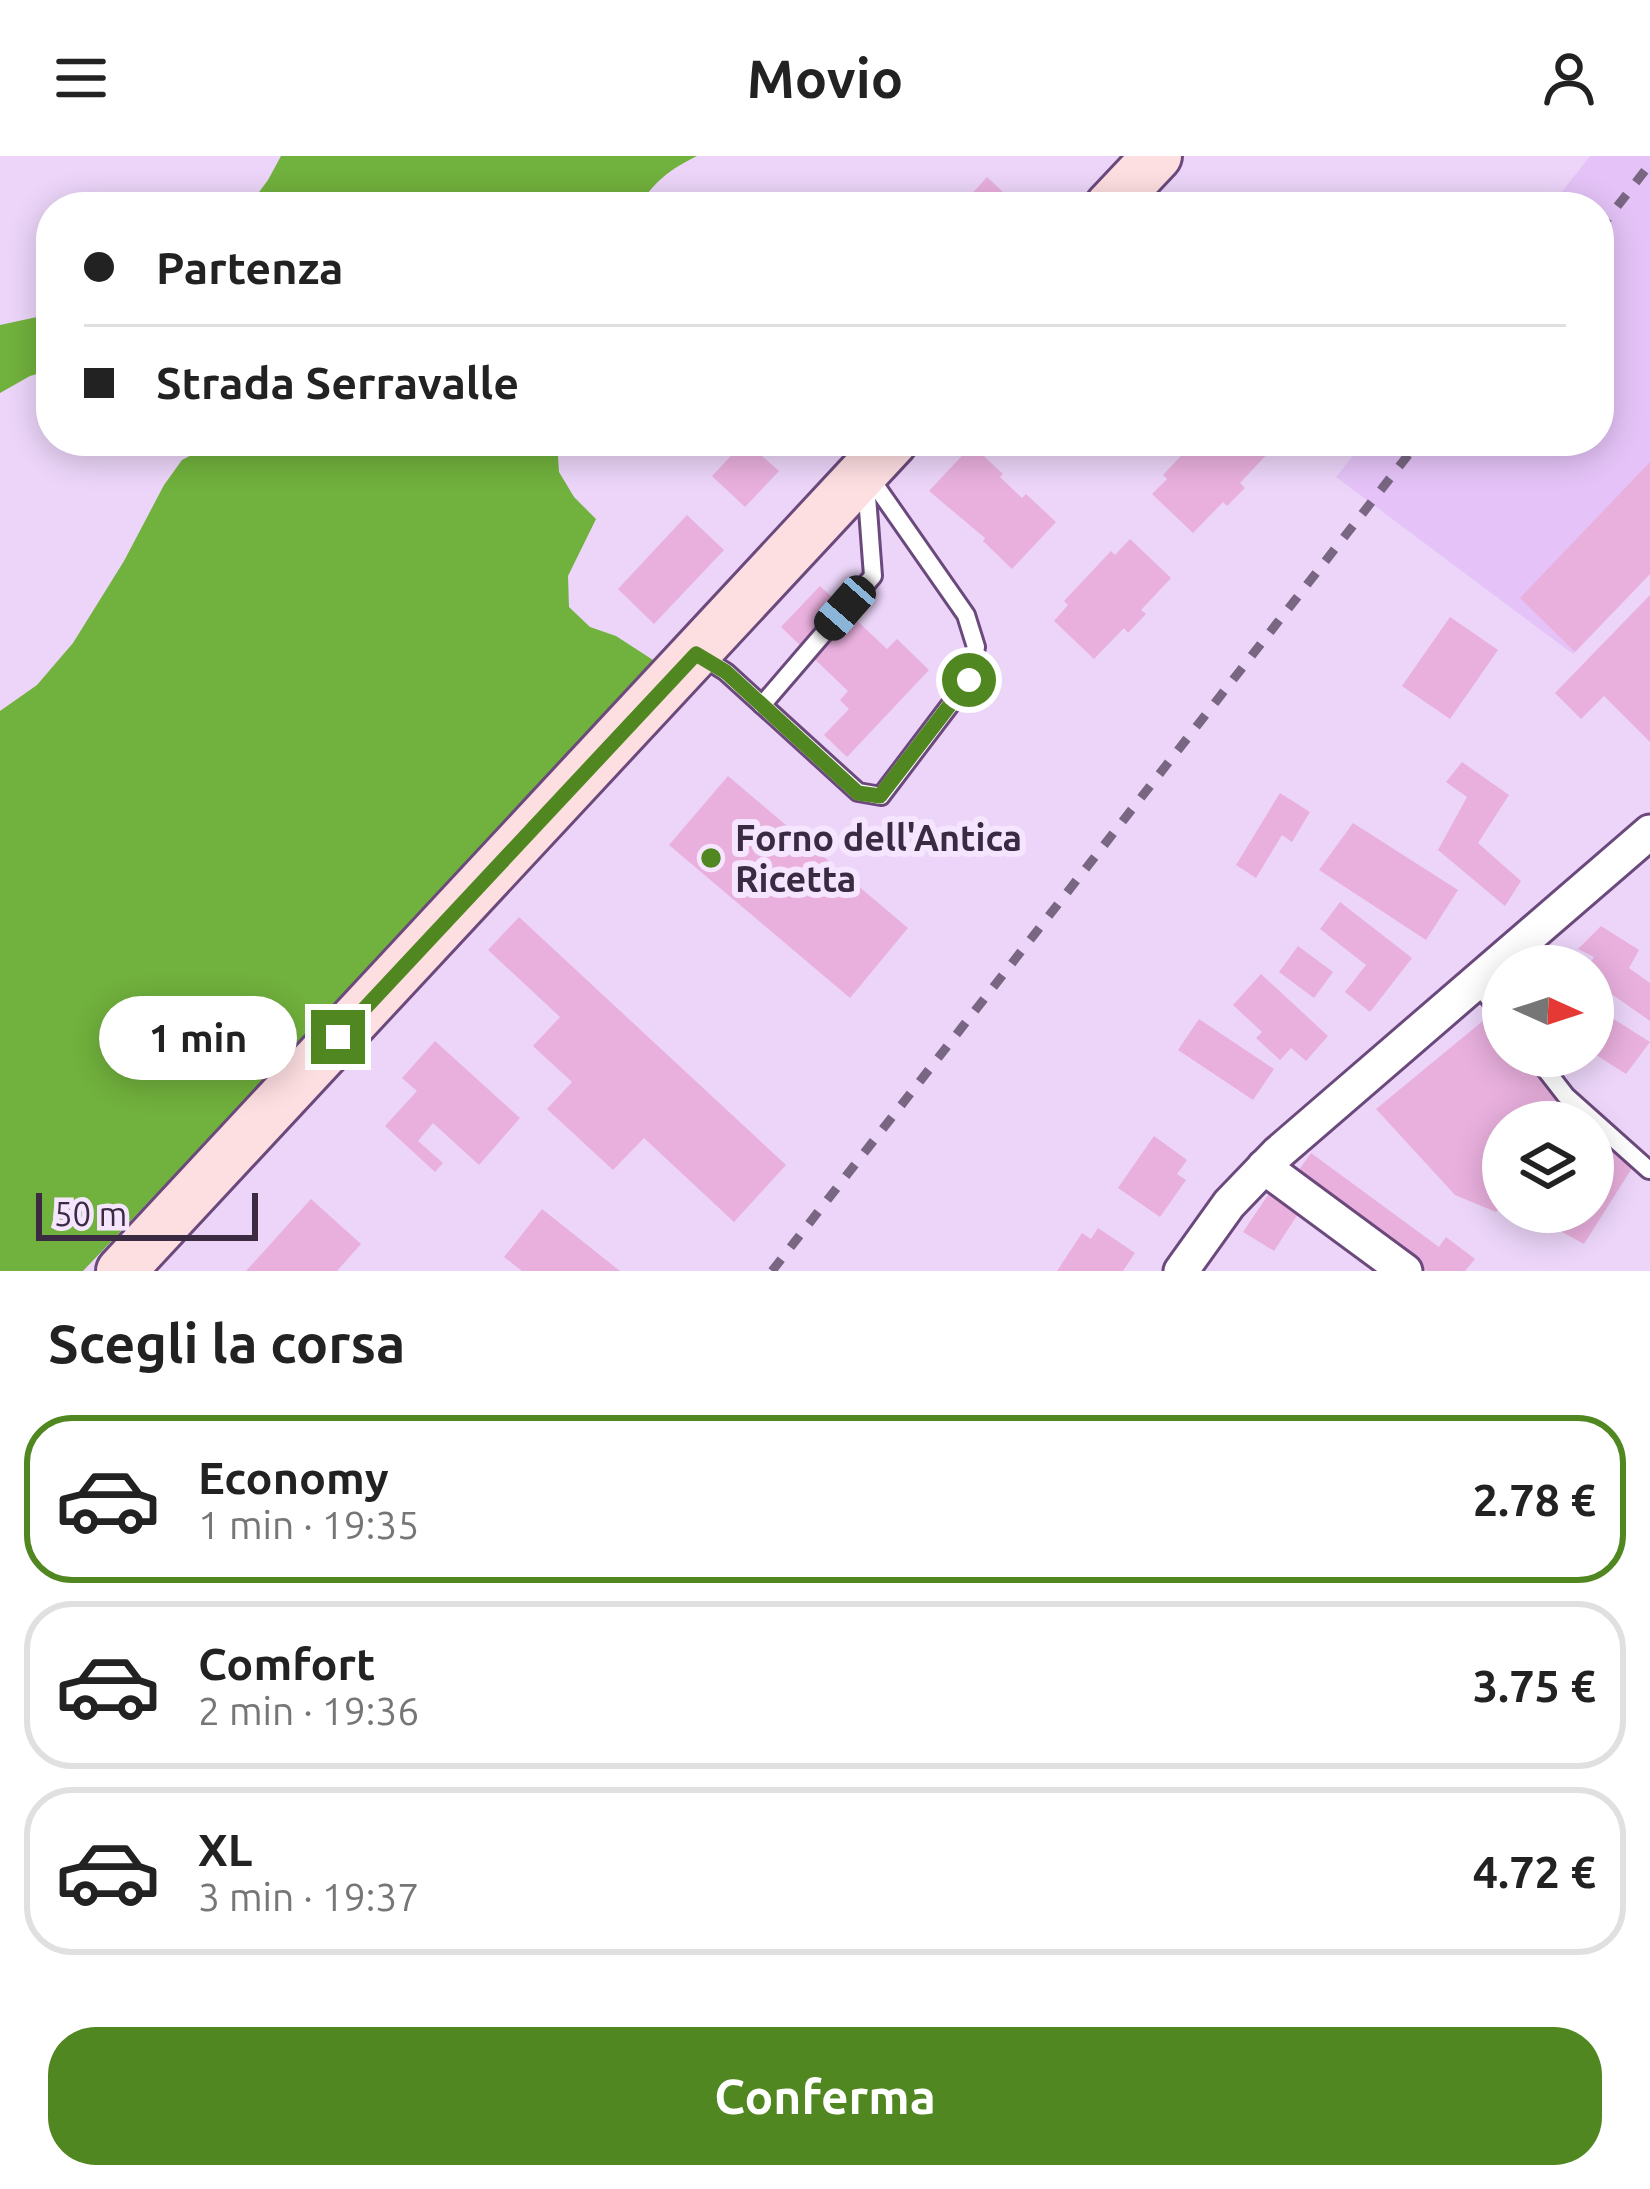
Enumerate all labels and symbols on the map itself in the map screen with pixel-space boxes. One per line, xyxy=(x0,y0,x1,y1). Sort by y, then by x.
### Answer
car xyxy=(808,569,882,647)
route start xyxy=(942,653,996,707)
place label: Forno dell'Antica Ricetta xyxy=(735,817,1022,899)
marker: Forno dell'Antica Ricetta xyxy=(698,845,724,871)
north arrow xyxy=(1482,945,1614,1077)
callout: 1 min xyxy=(98,995,296,1079)
route end xyxy=(311,1010,365,1064)
scale bar xyxy=(36,1187,258,1240)

